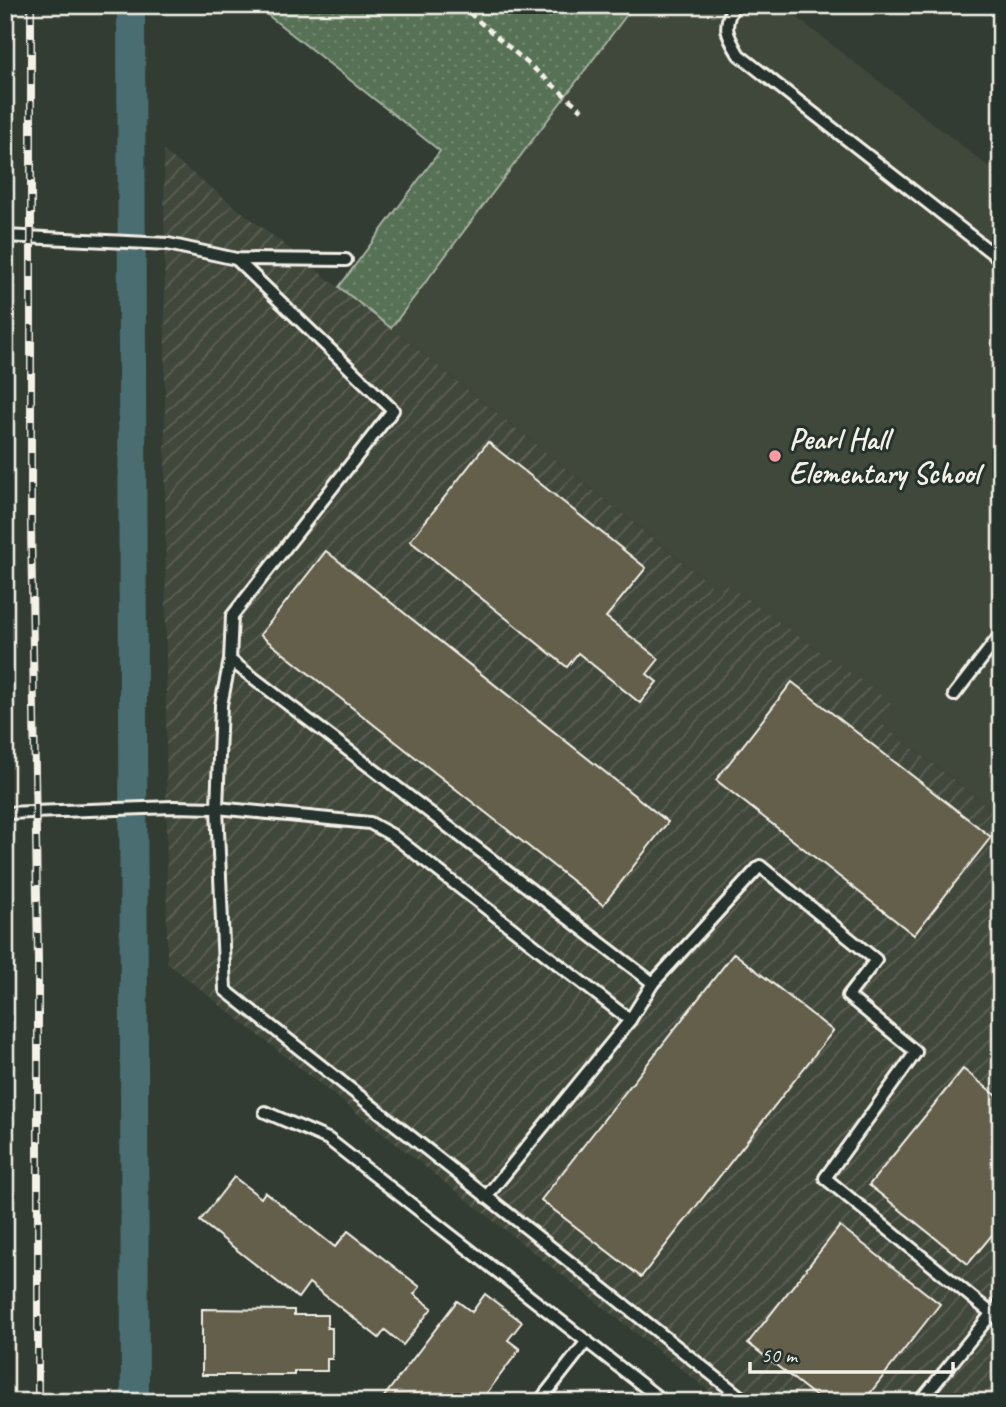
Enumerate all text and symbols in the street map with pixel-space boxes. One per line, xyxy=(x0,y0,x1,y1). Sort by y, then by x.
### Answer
place label: Pearl Hall Elementary School xyxy=(789,420,985,492)
marker: Pearl Hall Elementary School xyxy=(767,448,783,464)
scale bar xyxy=(750,1330,954,1374)
text: 50 m xyxy=(761,1342,799,1368)

